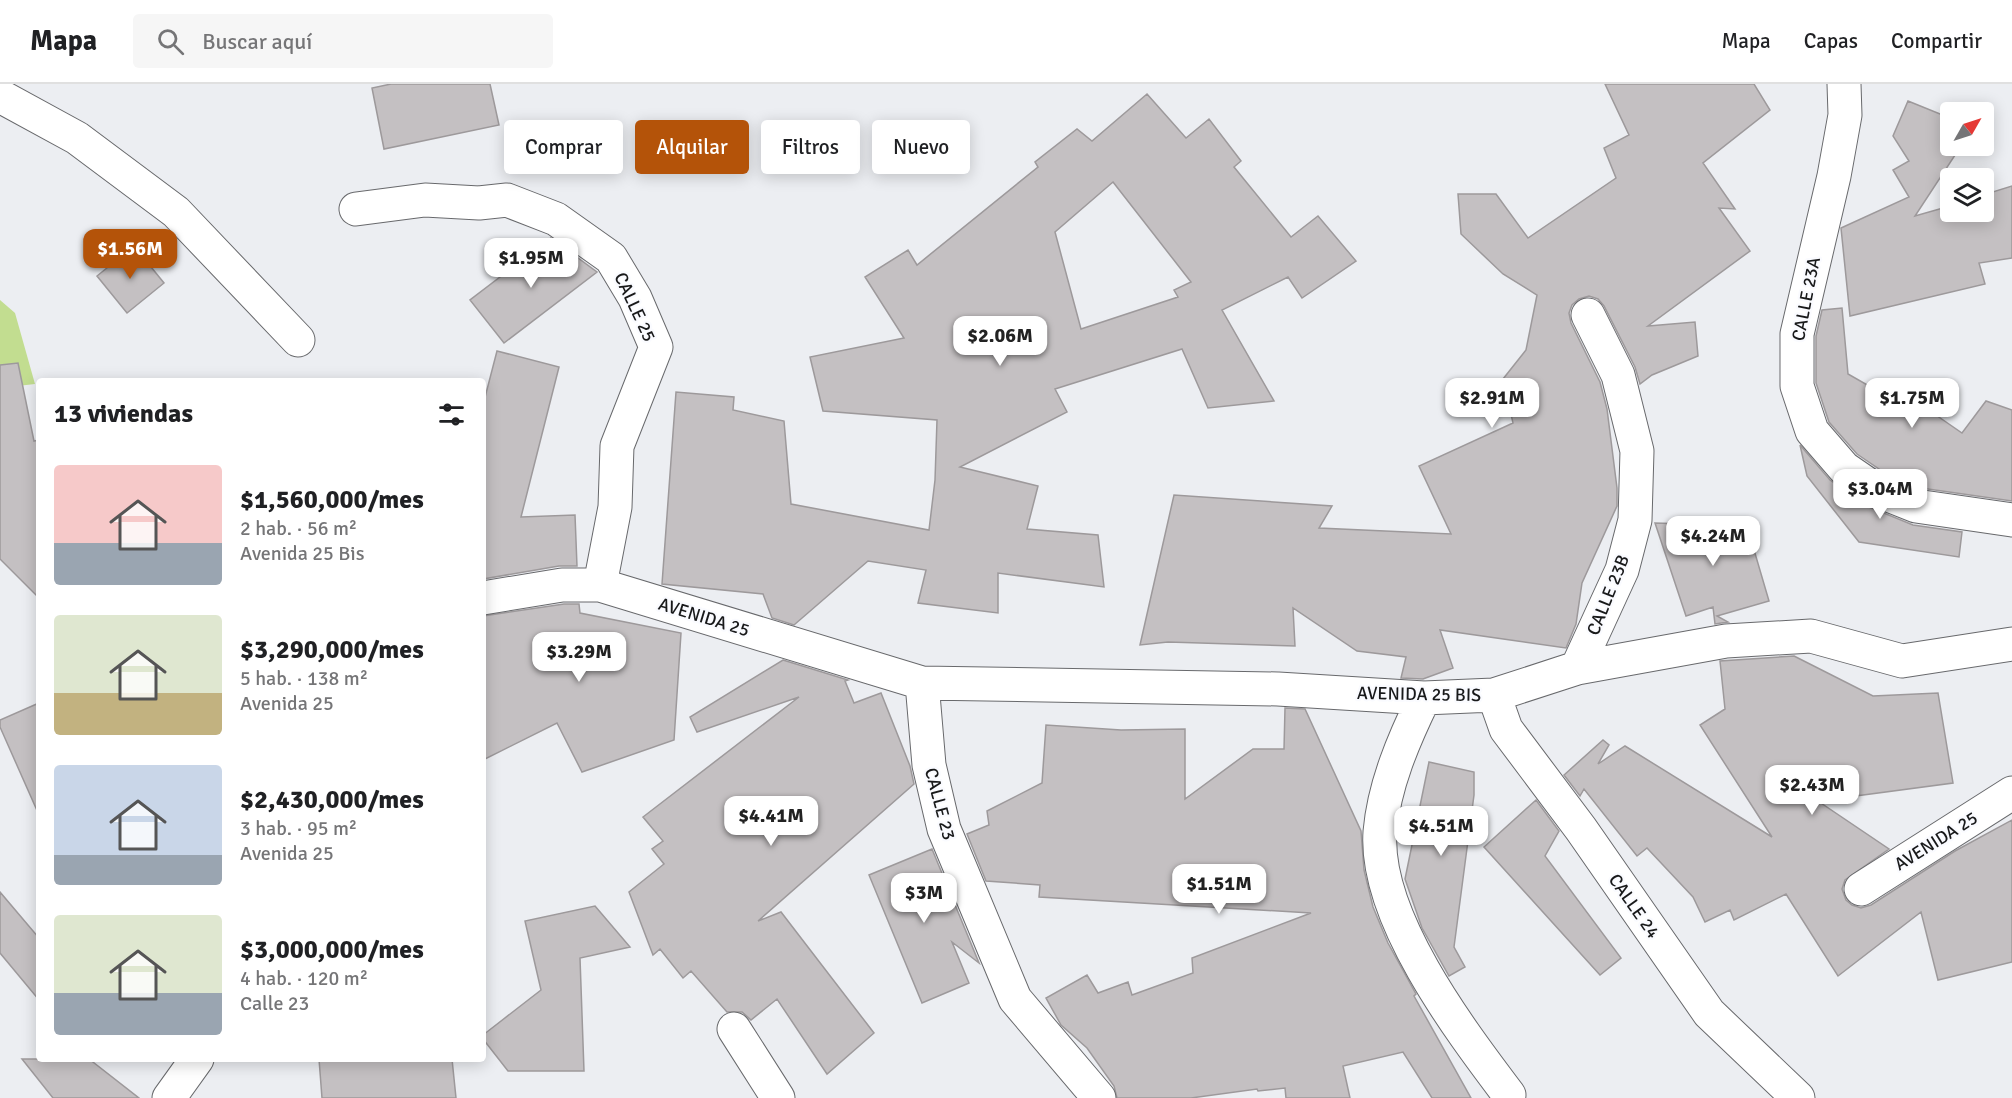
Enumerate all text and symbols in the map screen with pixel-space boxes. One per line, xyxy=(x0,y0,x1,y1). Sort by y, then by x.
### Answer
search box xyxy=(133,14,553,68)
text: Mapa xyxy=(30,24,97,58)
icon: search xyxy=(154,25,187,58)
text: Buscar aquí xyxy=(202,28,312,55)
text: Mapa xyxy=(1721,28,1771,54)
text: Capas xyxy=(1804,28,1858,54)
text: Compartir xyxy=(1891,28,1982,54)
north arrow xyxy=(1940,102,1994,156)
map controls xyxy=(1940,102,1994,222)
chip: Comprar xyxy=(504,120,623,174)
chip: Alquilar xyxy=(635,120,749,174)
chip: Filtros xyxy=(761,120,860,174)
chip: Nuevo xyxy=(872,120,970,174)
button: layers xyxy=(1940,168,1994,222)
pin: $1.56M xyxy=(81,229,179,280)
text: $1.56M xyxy=(97,236,163,261)
pin: $1.95M xyxy=(482,238,580,289)
text: $1.95M xyxy=(498,245,564,270)
street label: CALLE 23A xyxy=(1787,255,1825,343)
street label: CALLE 25 xyxy=(609,269,661,345)
pin: $2.06M xyxy=(951,316,1049,367)
text: $2.06M xyxy=(967,323,1033,348)
pin: $2.91M xyxy=(1443,378,1541,429)
pin: $1.75M xyxy=(1863,378,1961,429)
text: $2.91M xyxy=(1459,385,1525,410)
text: $1.75M xyxy=(1879,385,1945,410)
text: 13 viviendas xyxy=(54,398,193,430)
icon: filters xyxy=(435,398,468,431)
pin: $3.04M xyxy=(1831,469,1929,520)
text: $3.04M xyxy=(1847,476,1913,501)
text: $1,560,000/mes xyxy=(240,484,424,516)
icon: home xyxy=(102,489,174,561)
text: 2 hab. · 56 m² xyxy=(240,516,357,541)
pin: $4.24M xyxy=(1664,516,1762,567)
text: $4.24M xyxy=(1680,523,1746,548)
text: Avenida 25 Bis xyxy=(240,541,365,566)
street label: CALLE 23B xyxy=(1582,551,1634,638)
street label: AVENIDA 25 xyxy=(656,593,752,641)
pin: $3.29M xyxy=(530,632,628,683)
text: $3,290,000/mes xyxy=(240,634,424,666)
icon: home xyxy=(102,639,174,711)
text: $3.29M xyxy=(546,639,612,664)
text: 5 hab. · 138 m² xyxy=(240,666,368,691)
street label: AVENIDA 25 BIS xyxy=(1357,682,1481,706)
text: Avenida 25 xyxy=(240,691,334,716)
street label: CALLE 23 xyxy=(920,765,960,843)
pin: $2.43M xyxy=(1763,765,1861,816)
text: $2.43M xyxy=(1779,772,1845,797)
text: $2,430,000/mes xyxy=(240,784,424,816)
icon: home xyxy=(102,789,174,861)
pin: $4.41M xyxy=(722,796,820,847)
text: $4.41M xyxy=(738,803,804,828)
pin: $4.51M xyxy=(1392,806,1490,857)
street label: AVENIDA 25 xyxy=(1890,807,1982,875)
text: $4.51M xyxy=(1408,813,1474,838)
text: 3 hab. · 95 m² xyxy=(240,816,357,841)
text: Avenida 25 xyxy=(240,841,334,866)
pin: $1.51M xyxy=(1170,864,1268,915)
street label: CALLE 24 xyxy=(1604,869,1664,943)
text: $1.51M xyxy=(1186,871,1252,896)
pin: $3M xyxy=(895,873,953,924)
text: $3M xyxy=(905,880,943,905)
text: $3,000,000/mes xyxy=(240,934,424,966)
icon: home xyxy=(102,939,174,1011)
text: 4 hab. · 120 m² xyxy=(240,966,368,991)
text: Calle 23 xyxy=(240,991,309,1016)

